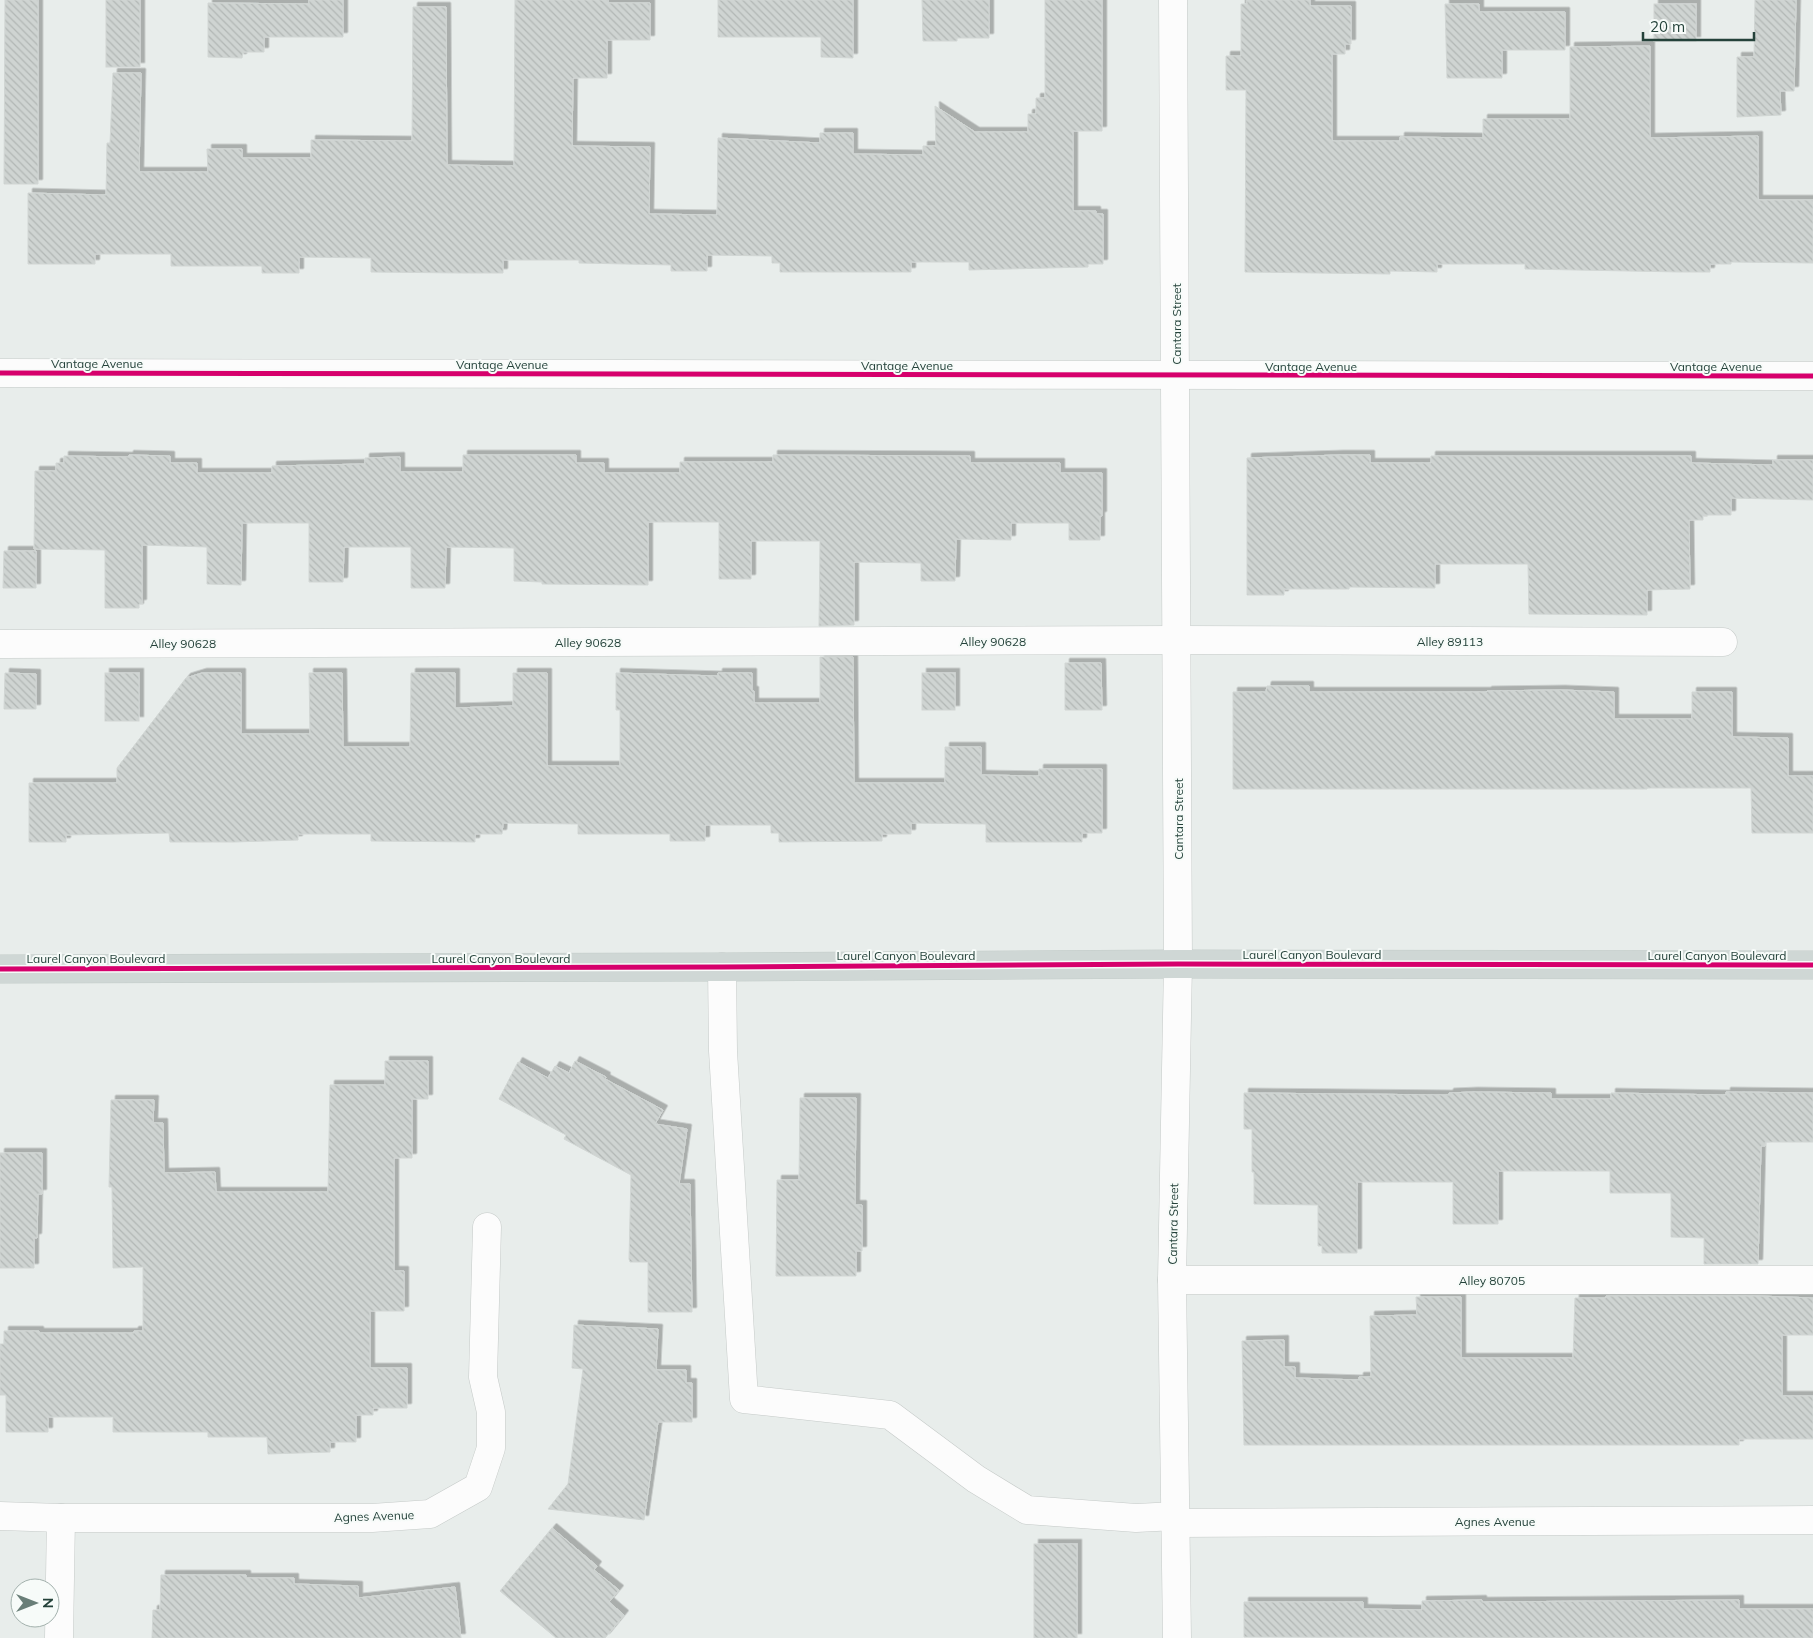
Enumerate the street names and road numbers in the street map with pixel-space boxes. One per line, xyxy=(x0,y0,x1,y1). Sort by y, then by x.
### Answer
street label: Cantara Street xyxy=(1169,283,1184,365)
street label: Vantage Avenue xyxy=(51,356,143,371)
street label: Vantage Avenue xyxy=(456,357,548,372)
street label: Vantage Avenue xyxy=(861,358,953,373)
street label: Vantage Avenue xyxy=(1265,359,1357,374)
street label: Vantage Avenue xyxy=(1670,359,1762,374)
street label: Alley 90628 xyxy=(960,634,1026,649)
street label: Alley 89113 xyxy=(1417,634,1483,649)
street label: Alley 90628 xyxy=(555,635,621,650)
street label: Alley 90628 xyxy=(150,636,216,651)
street label: Cantara Street xyxy=(1171,778,1186,860)
street label: Laurel Canyon Boulevard xyxy=(1242,947,1382,962)
street label: Laurel Canyon Boulevard xyxy=(836,948,976,963)
street label: Laurel Canyon Boulevard xyxy=(1647,948,1787,963)
street label: Laurel Canyon Boulevard xyxy=(26,951,166,966)
street label: Laurel Canyon Boulevard xyxy=(431,951,571,966)
street label: Cantara Street xyxy=(1165,1183,1181,1265)
street label: Alley 80705 xyxy=(1459,1273,1525,1288)
street label: Agnes Avenue xyxy=(334,1507,414,1525)
street label: Agnes Avenue xyxy=(1455,1514,1535,1529)

